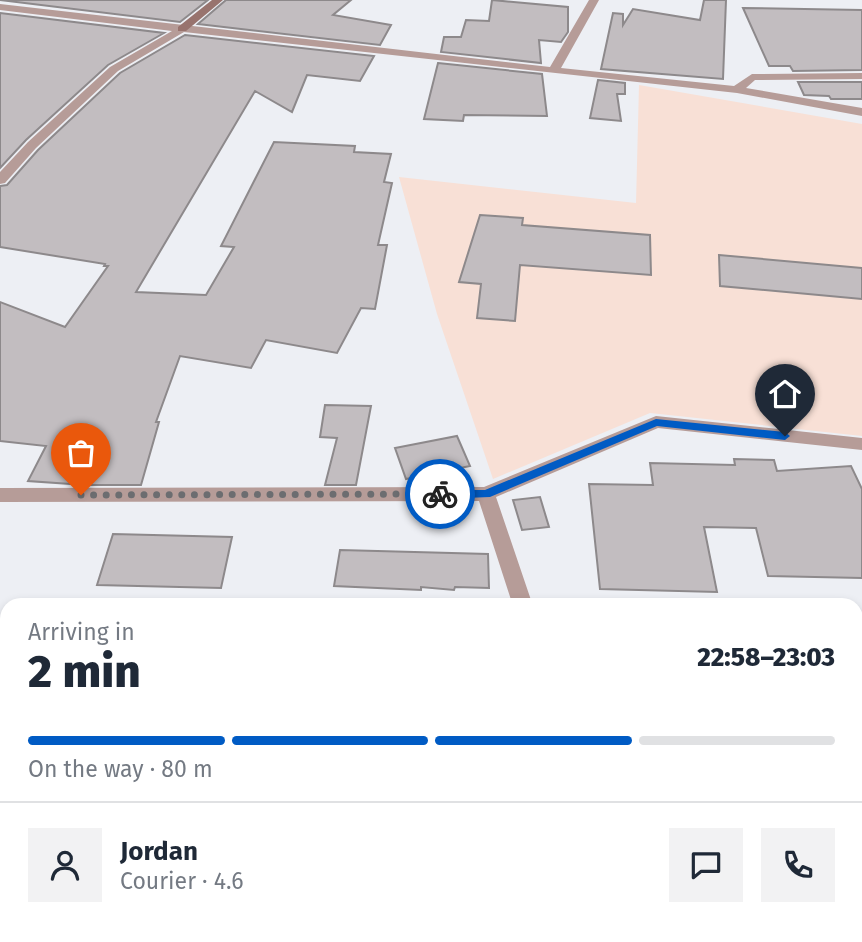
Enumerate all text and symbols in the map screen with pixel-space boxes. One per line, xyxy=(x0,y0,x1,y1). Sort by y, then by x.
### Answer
pin xyxy=(755,364,815,436)
icon: home xyxy=(766,375,804,413)
pin xyxy=(51,423,111,495)
icon: bag xyxy=(62,434,100,472)
courier xyxy=(405,459,475,529)
icon: bike xyxy=(421,475,459,513)
text: Arriving in xyxy=(28,618,135,646)
text: 22:58–23:03 xyxy=(697,642,835,673)
text: 2 min xyxy=(28,644,141,699)
text: On the way · 80 m xyxy=(28,755,213,783)
button: person xyxy=(28,828,102,902)
button: chat xyxy=(669,828,743,902)
button: phone xyxy=(761,828,835,902)
text: Jordan xyxy=(120,836,198,867)
text: Courier · 4.6 xyxy=(120,867,244,895)

